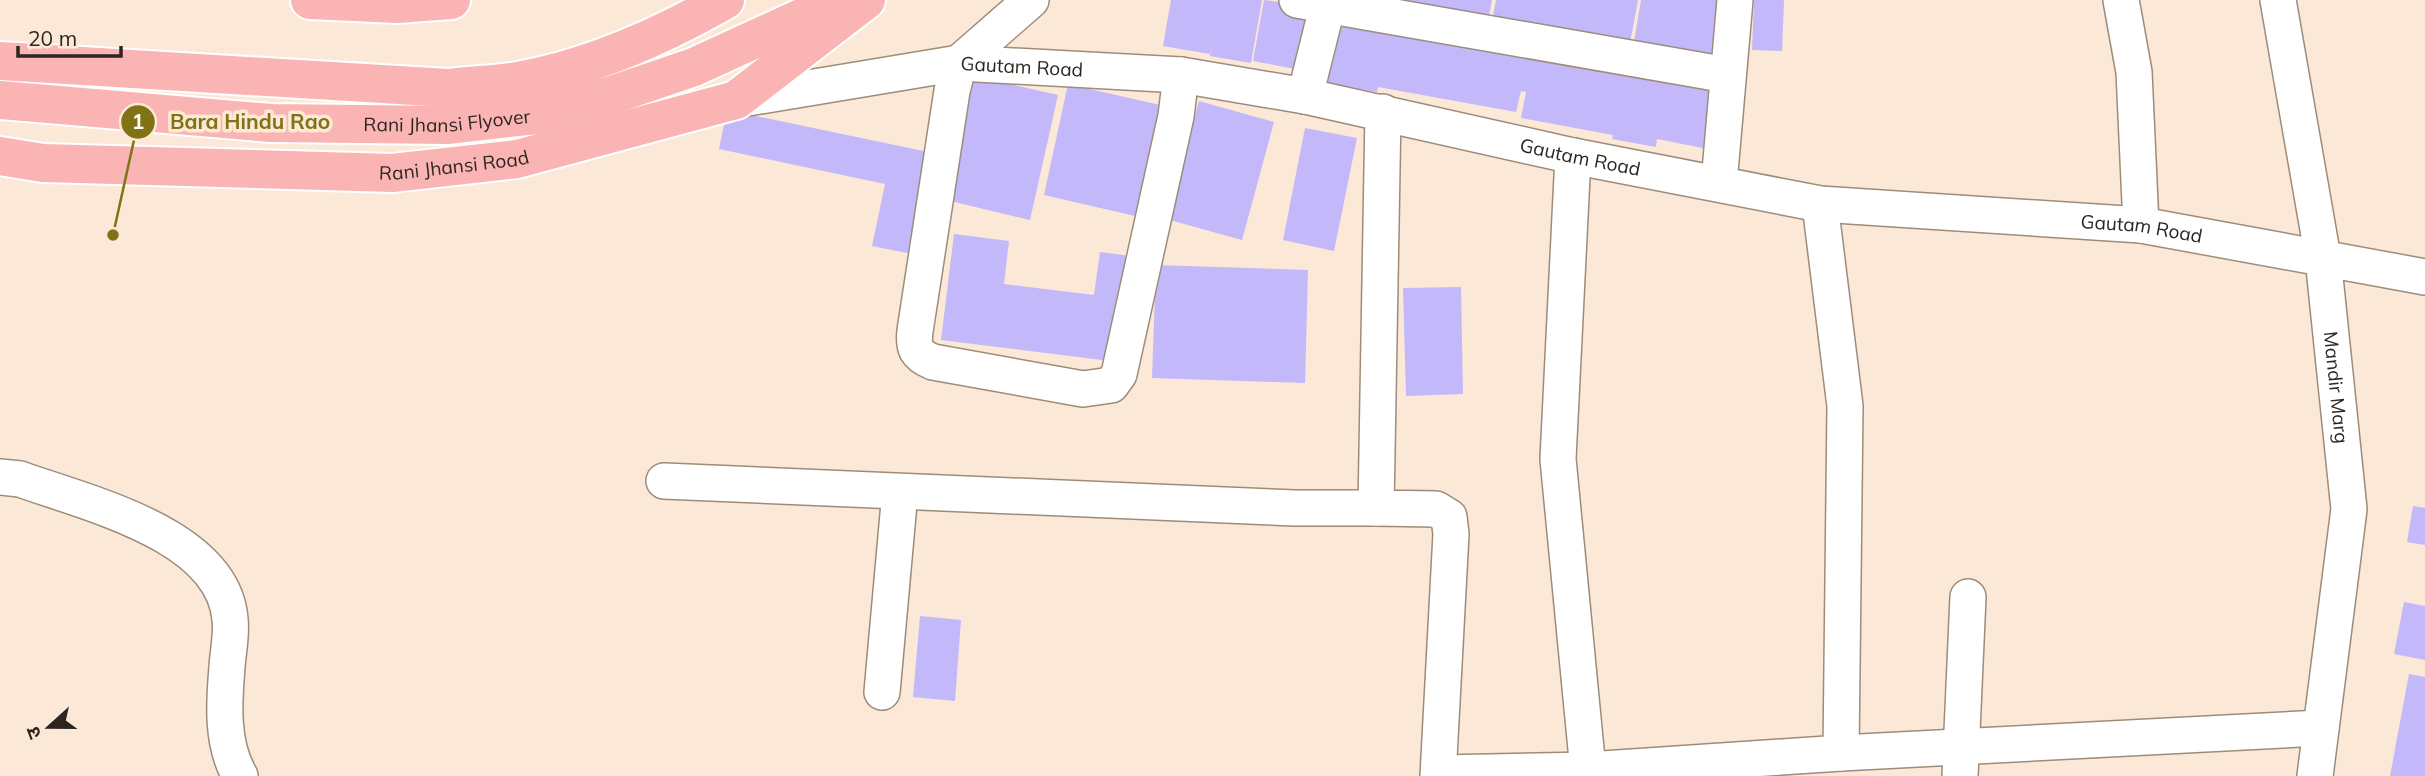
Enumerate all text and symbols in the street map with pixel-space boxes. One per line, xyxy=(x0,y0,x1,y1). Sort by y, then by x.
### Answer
scale bar xyxy=(18,14,121,58)
text: 20 m xyxy=(28,25,77,51)
street label: Gautam Road xyxy=(960,51,1084,82)
callout: Bara Hindu Rao xyxy=(121,101,344,143)
street label: Rani Jhansi Flyover xyxy=(363,104,532,137)
text: 1 xyxy=(132,108,144,134)
text: Bara Hindu Rao xyxy=(170,108,330,134)
street label: Gautam Road xyxy=(1518,132,1643,181)
street label: Rani Jhansi Road xyxy=(379,144,532,185)
street label: Gautam Road xyxy=(2080,209,2204,248)
street label: Mandir Marg xyxy=(2319,330,2354,445)
north arrow xyxy=(14,692,84,762)
text: उ xyxy=(20,723,46,743)

